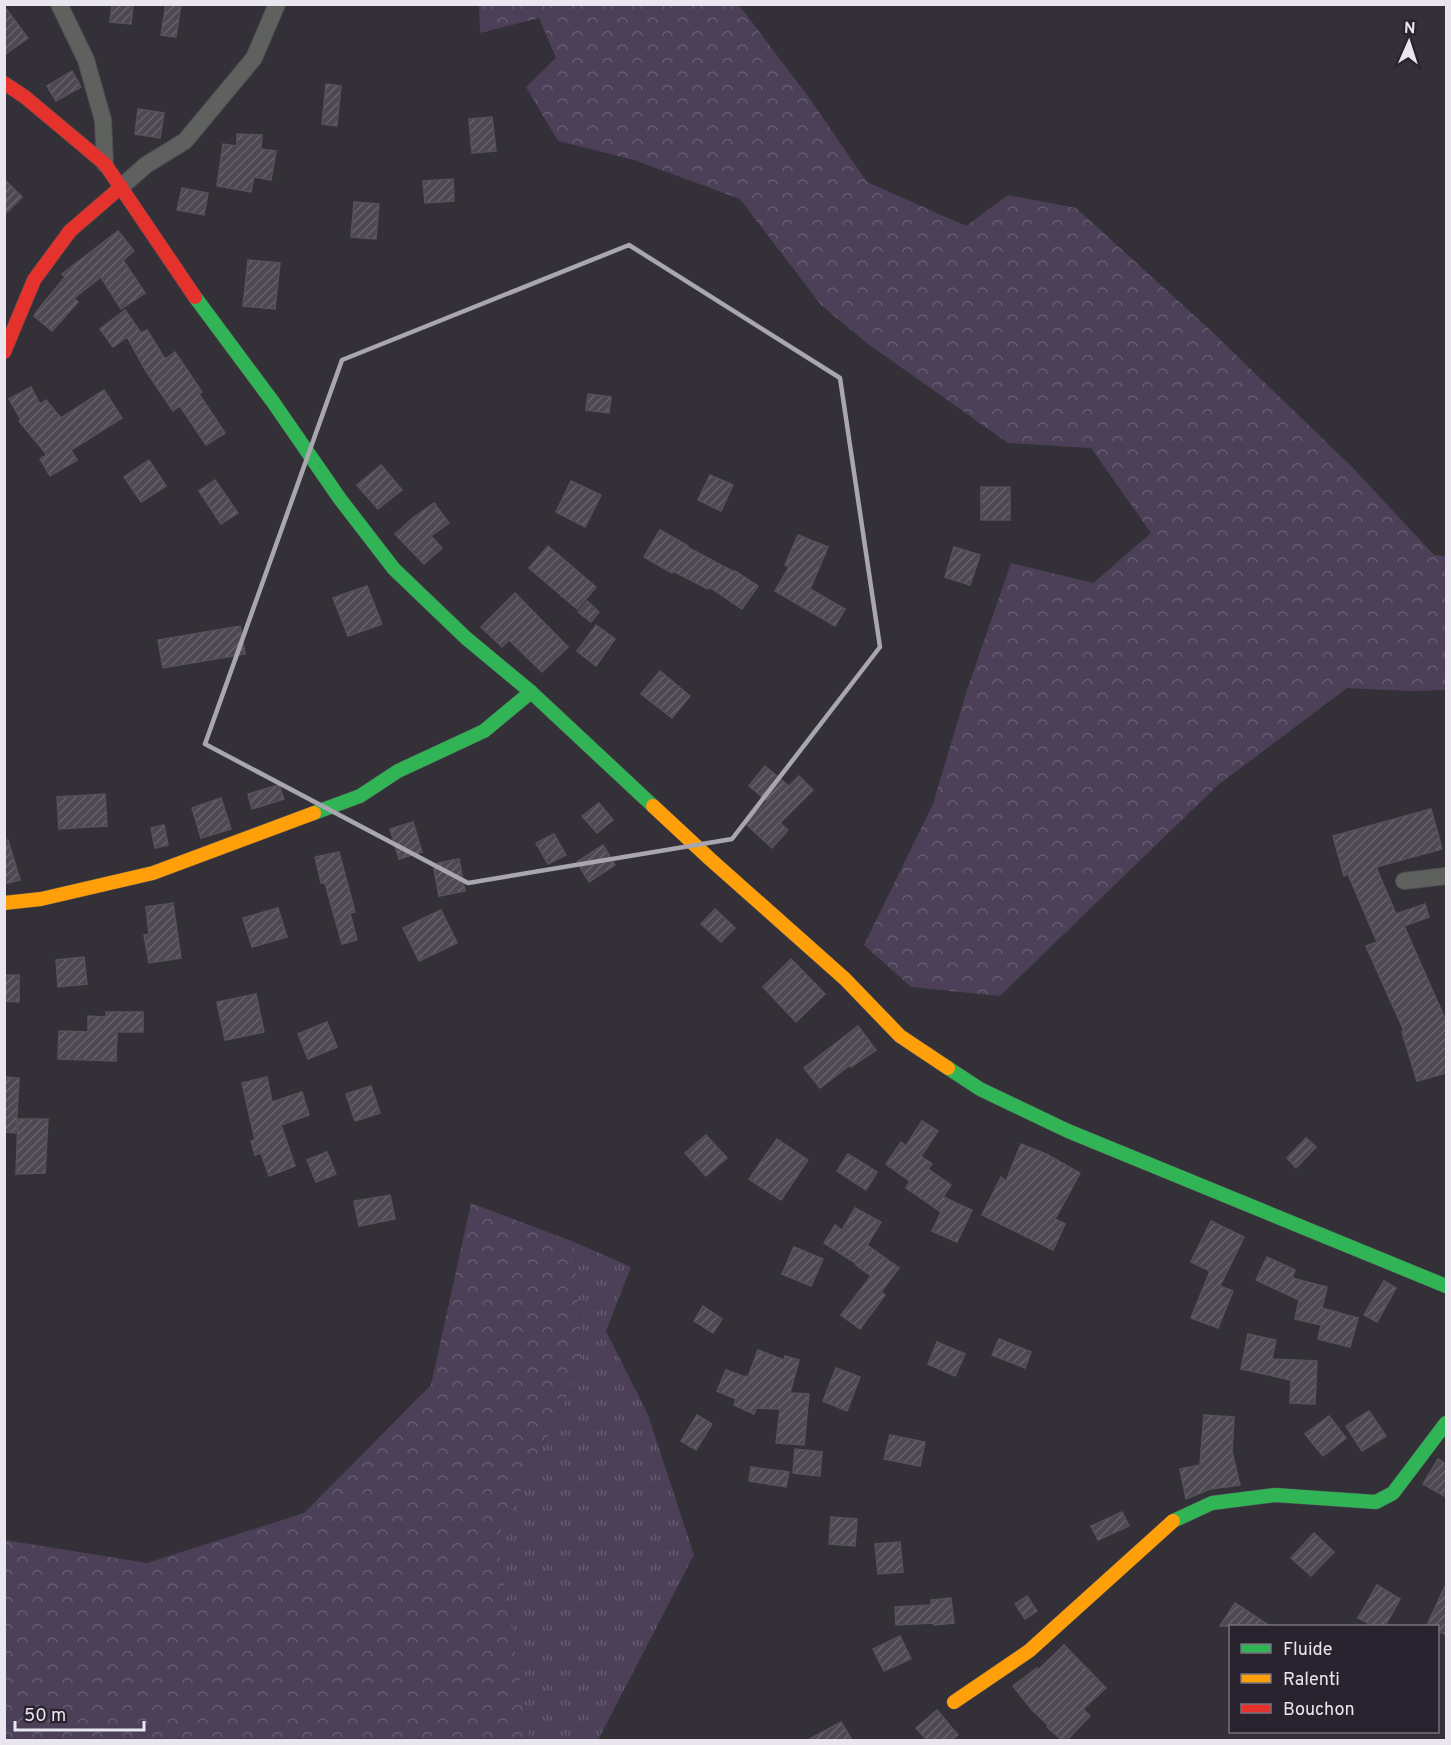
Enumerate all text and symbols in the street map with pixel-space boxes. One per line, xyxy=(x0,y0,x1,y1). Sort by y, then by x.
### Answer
north arrow xyxy=(1379,12,1439,72)
text: N xyxy=(1403,19,1416,39)
legend xyxy=(1229,1625,1439,1733)
text: Fluide xyxy=(1283,1639,1332,1662)
text: Ralenti xyxy=(1283,1669,1340,1692)
scale bar xyxy=(15,1694,144,1732)
text: Bouchon xyxy=(1283,1699,1355,1722)
text: 50 m xyxy=(24,1705,66,1728)

